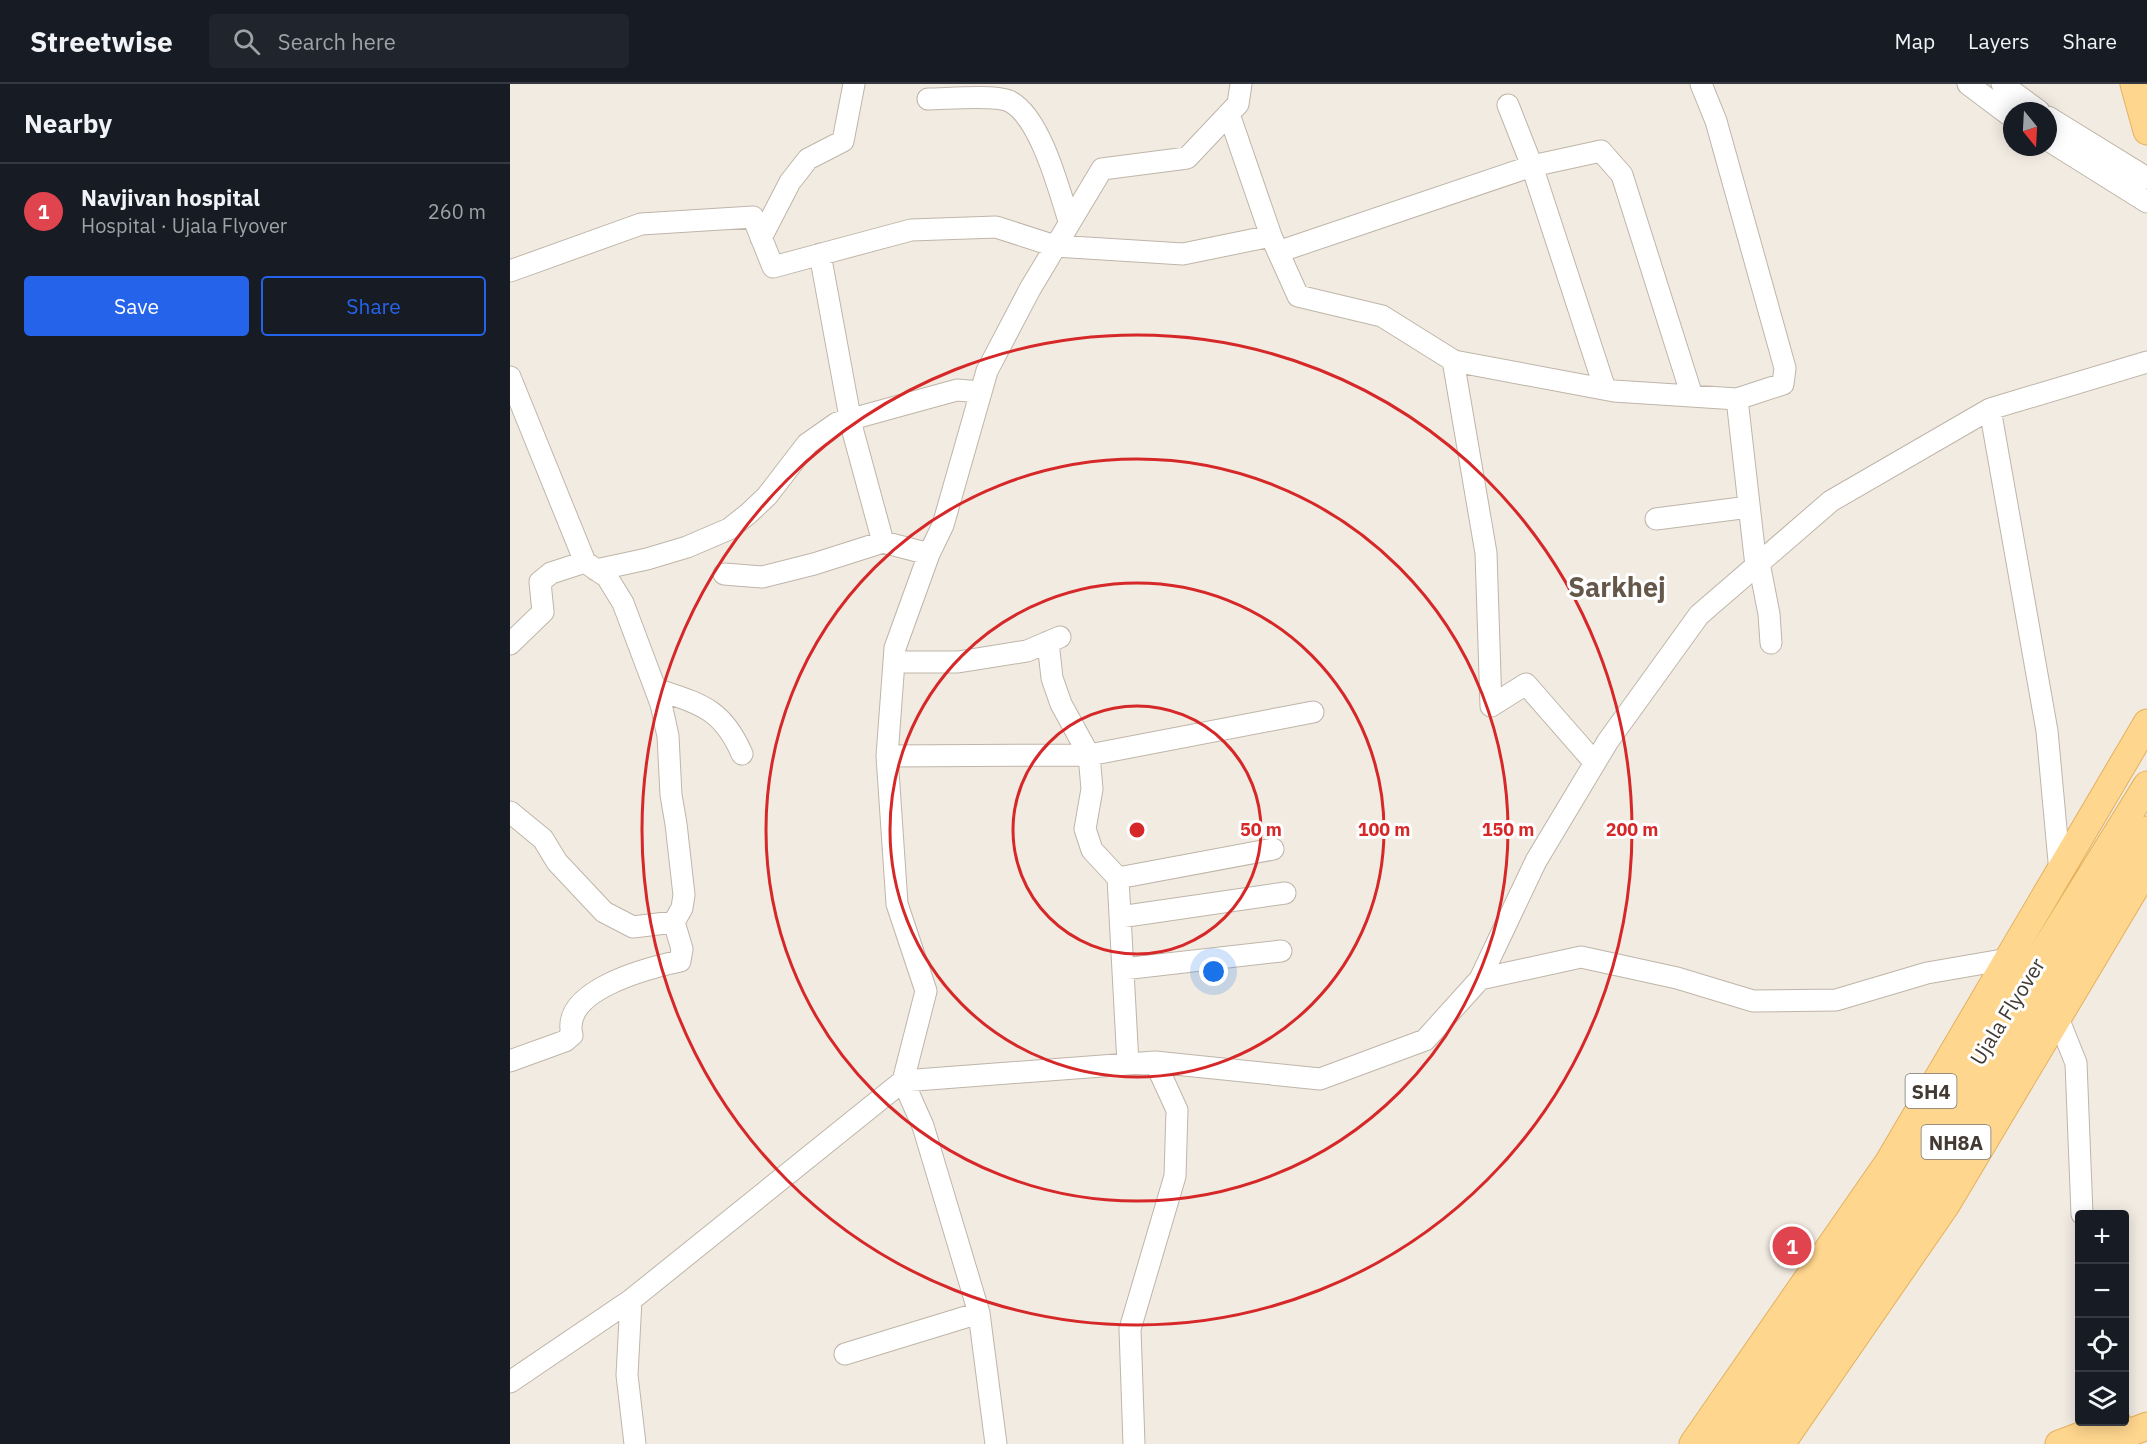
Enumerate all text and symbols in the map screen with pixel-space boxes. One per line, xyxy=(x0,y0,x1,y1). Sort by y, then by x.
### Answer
search box xyxy=(209,14,629,68)
text: Streetwise xyxy=(30,23,173,60)
icon: search xyxy=(230,25,263,58)
text: Search here xyxy=(278,27,396,56)
text: Map xyxy=(1895,27,1935,55)
text: Layers xyxy=(1968,27,2030,55)
text: Share xyxy=(2063,27,2117,55)
north arrow xyxy=(2003,102,2057,156)
text: Nearby xyxy=(24,106,112,140)
text: Navjivan hospital xyxy=(81,183,260,212)
text: 1 xyxy=(38,198,50,225)
text: 260 m xyxy=(428,198,486,225)
text: Hospital · Ujala Flyover xyxy=(81,212,287,239)
button: Save xyxy=(24,276,249,336)
button: Share xyxy=(261,276,486,336)
district label: Sarkhej xyxy=(1568,569,1666,604)
text: 50 m xyxy=(1240,818,1282,841)
text: 100 m xyxy=(1358,818,1410,841)
text: 150 m xyxy=(1482,818,1534,841)
text: 200 m xyxy=(1606,818,1658,841)
centre of rings xyxy=(1127,820,1147,840)
street label: Ujala Flyover xyxy=(1963,952,2051,1070)
your location xyxy=(1199,957,1228,986)
road number: SH4 xyxy=(1906,1074,1956,1108)
road number: NH8A xyxy=(1922,1125,1990,1159)
map controls xyxy=(2075,1210,2129,1426)
button: + xyxy=(2075,1210,2129,1264)
pin: 1 xyxy=(1772,1224,1812,1268)
button: − xyxy=(2075,1264,2129,1318)
button: locate xyxy=(2075,1318,2129,1372)
button: layers xyxy=(2075,1372,2129,1426)

